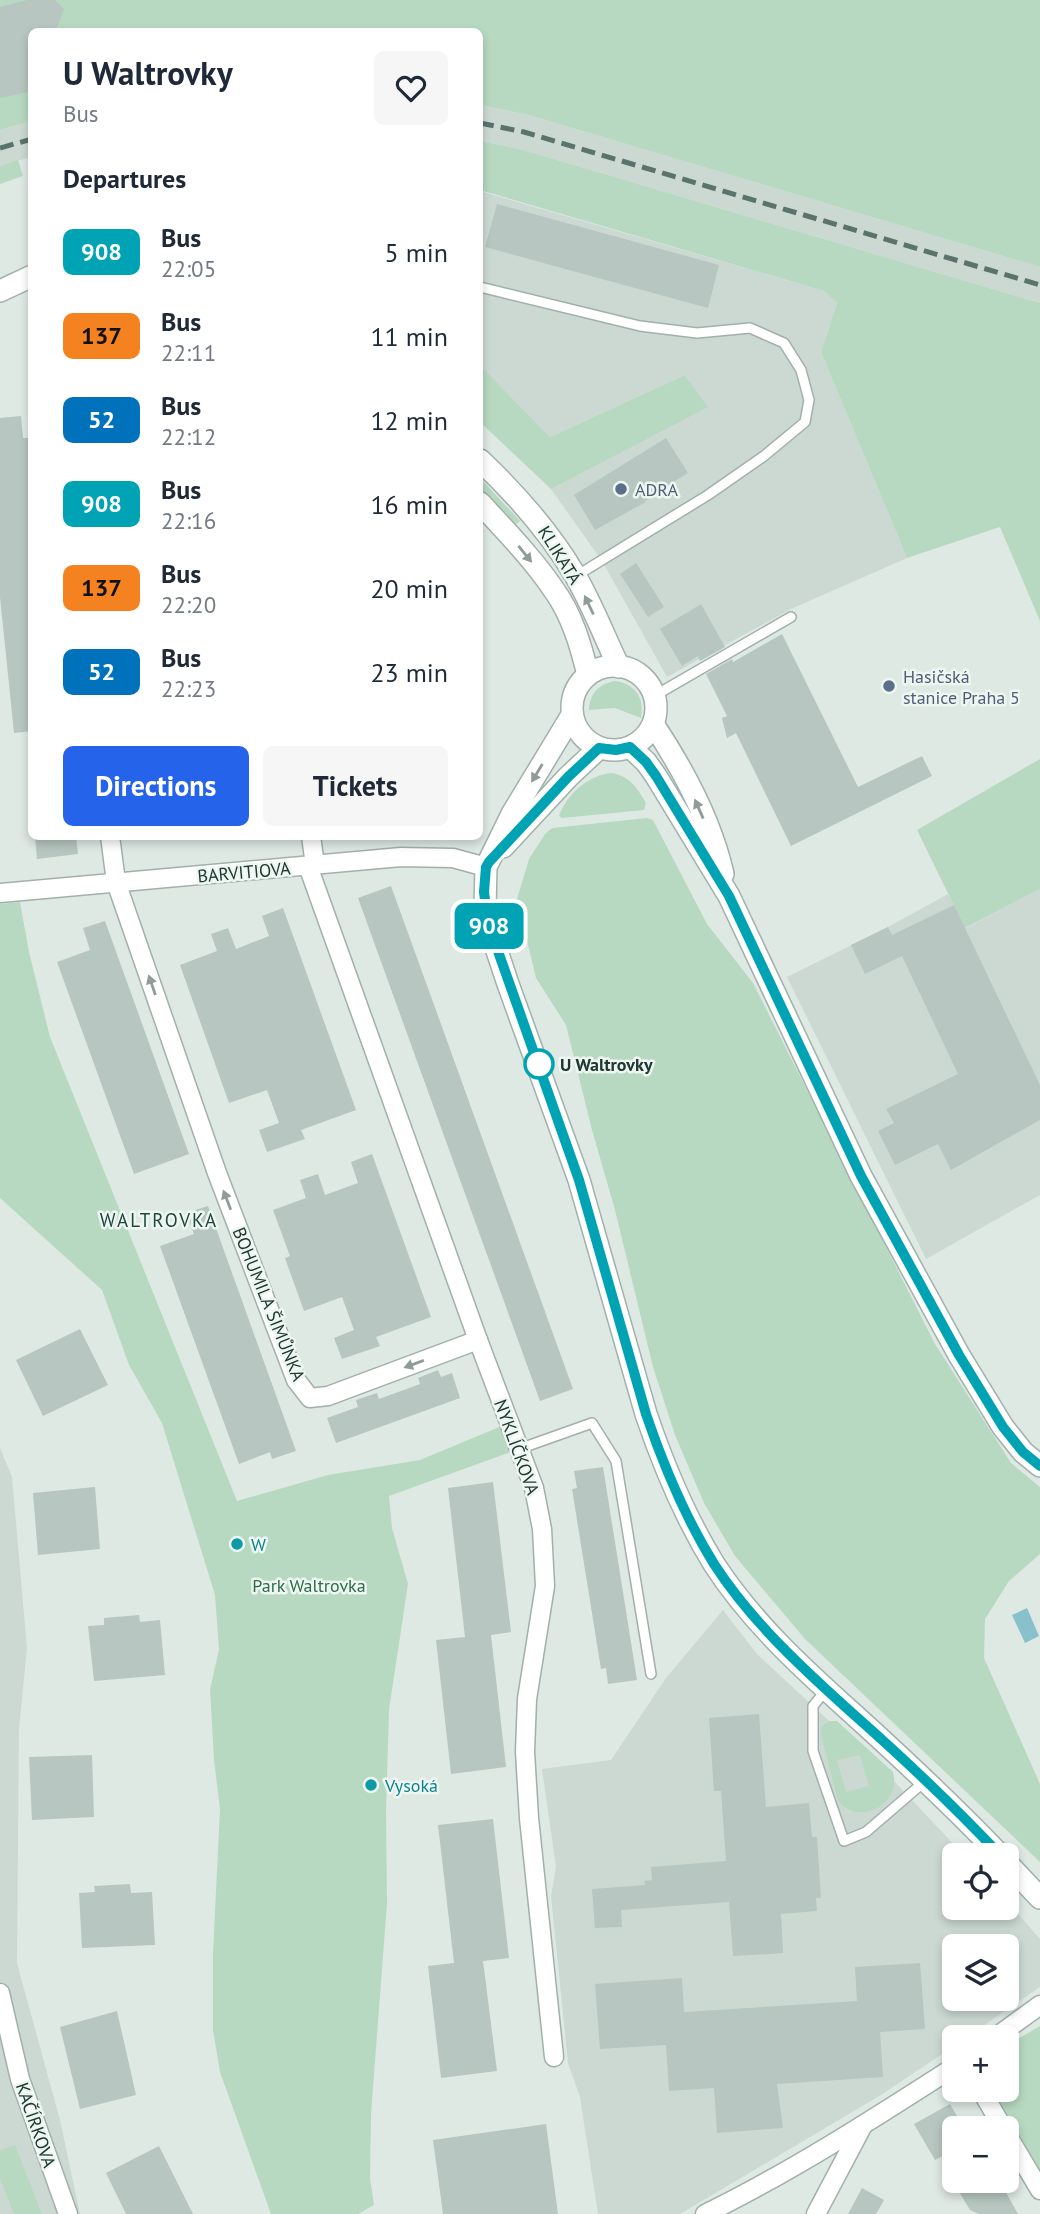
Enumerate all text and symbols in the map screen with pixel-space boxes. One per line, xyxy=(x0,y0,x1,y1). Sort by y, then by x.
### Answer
text: U Waltrovky xyxy=(63,51,233,94)
button: heart xyxy=(374,51,448,125)
text: Bus xyxy=(63,99,99,128)
text: Departures xyxy=(63,162,186,195)
text: Bus xyxy=(161,221,201,254)
text: 908 xyxy=(81,236,122,267)
text: 5 min xyxy=(385,236,448,269)
text: 22:05 xyxy=(161,254,216,283)
text: Bus xyxy=(161,305,201,338)
text: 137 xyxy=(81,320,122,351)
text: 11 min xyxy=(370,320,448,353)
text: 22:11 xyxy=(161,338,216,367)
text: Bus xyxy=(161,389,201,422)
text: 52 xyxy=(88,404,115,435)
text: 12 min xyxy=(370,404,448,437)
text: 22:12 xyxy=(161,422,216,451)
text: Bus xyxy=(161,473,201,506)
place label: ADRA xyxy=(635,478,679,501)
marker: ADRA xyxy=(613,481,629,497)
text: 908 xyxy=(81,488,122,519)
text: 16 min xyxy=(370,488,448,521)
text: 22:16 xyxy=(161,506,216,535)
street label: KLIKATÁ xyxy=(533,522,587,589)
one-way arrow xyxy=(517,545,532,562)
text: Bus xyxy=(161,557,201,590)
text: 137 xyxy=(81,572,122,603)
text: 20 min xyxy=(370,572,448,605)
text: 22:20 xyxy=(161,590,216,619)
one-way arrow xyxy=(584,595,595,615)
text: Bus xyxy=(161,641,201,674)
text: 52 xyxy=(88,656,115,687)
text: 23 min xyxy=(370,656,448,689)
place label: Hasičská stanice Praha 5 xyxy=(903,665,1020,709)
text: 22:23 xyxy=(161,674,216,703)
marker: Hasičská stanice Praha 5 xyxy=(881,678,897,694)
button: Directions xyxy=(63,746,249,826)
button: Tickets xyxy=(263,746,448,826)
one-way arrow xyxy=(530,763,543,782)
one-way arrow xyxy=(693,799,705,819)
street label: BARVITIOVA xyxy=(196,856,292,888)
line badge: 908 xyxy=(449,903,529,949)
text: 908 xyxy=(469,910,509,941)
one-way arrow xyxy=(146,975,157,996)
marker: U Waltrovky xyxy=(524,1049,554,1079)
place label: U Waltrovky xyxy=(560,1053,653,1076)
one-way arrow xyxy=(222,1189,233,1210)
district label: WALTROVKA xyxy=(100,1208,218,1232)
street label: BOHUMILA ŠIMŮNKA xyxy=(228,1224,311,1385)
one-way arrow xyxy=(404,1359,425,1370)
street label: NYKLÍČKOVA xyxy=(489,1396,545,1498)
place label: W xyxy=(251,1533,266,1556)
marker: W xyxy=(229,1536,245,1552)
park label: Park Waltrovka xyxy=(252,1574,366,1597)
place label: Vysoká xyxy=(384,1774,438,1797)
marker: Vysoká xyxy=(363,1777,379,1793)
map controls xyxy=(942,1843,1019,2193)
button: locate xyxy=(942,1843,1019,1920)
button: layers xyxy=(942,1934,1019,2011)
button: + xyxy=(942,2025,1019,2102)
street label: KAČÍRKOVA xyxy=(11,2079,61,2171)
button: − xyxy=(942,2116,1019,2193)

